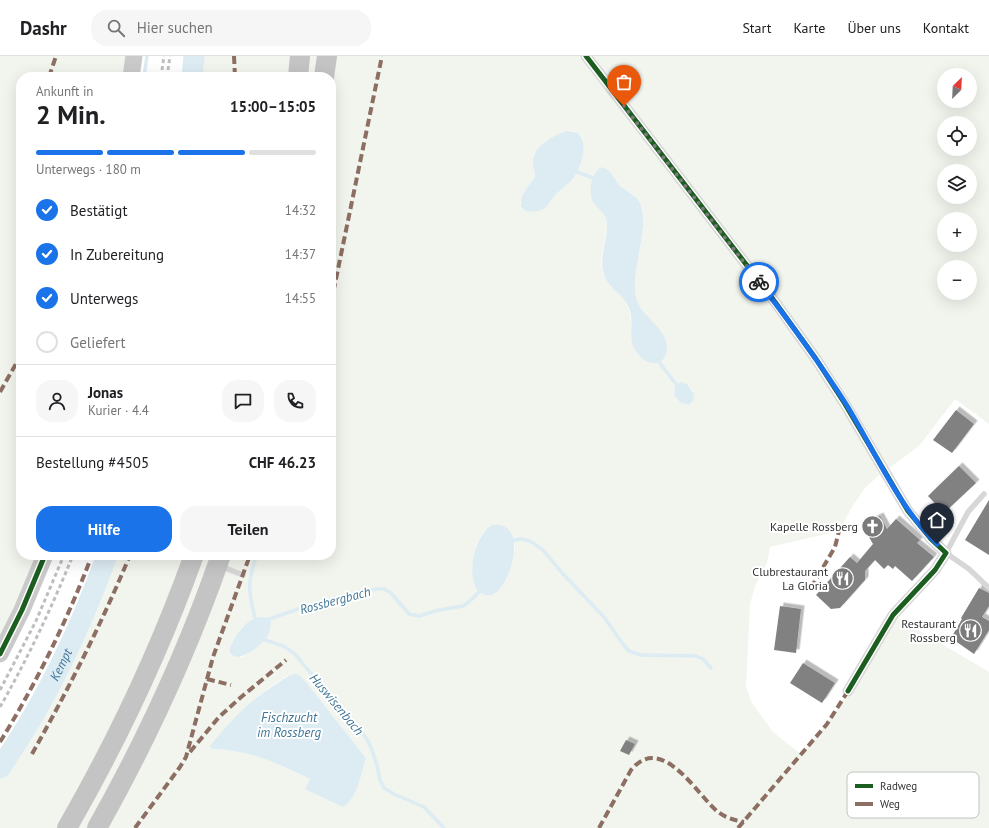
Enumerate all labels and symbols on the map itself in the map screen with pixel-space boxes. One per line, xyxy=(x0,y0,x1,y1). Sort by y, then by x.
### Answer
pin xyxy=(607,65,641,106)
north arrow xyxy=(937,68,977,108)
courier xyxy=(739,262,779,302)
pin xyxy=(920,503,954,544)
church icon: Kapelle Rossberg xyxy=(860,514,886,540)
place label: Kapelle Rossberg xyxy=(770,519,858,534)
place label: Clubrestaurant La Gloria xyxy=(752,564,828,593)
restaurant icon: Clubrestaurant La Gloria xyxy=(830,566,856,592)
water label: Rossbergbach xyxy=(298,583,373,618)
place label: Restaurant Rossberg xyxy=(901,616,956,645)
restaurant icon: Restaurant Rossberg xyxy=(958,618,984,644)
water label: Kempt xyxy=(46,645,76,684)
water label: Huswisenbach xyxy=(306,670,368,739)
water label: Fischzucht im Rossberg xyxy=(257,709,321,741)
legend xyxy=(847,772,979,818)
text: Radweg xyxy=(880,779,917,793)
text: Weg xyxy=(880,797,900,811)

